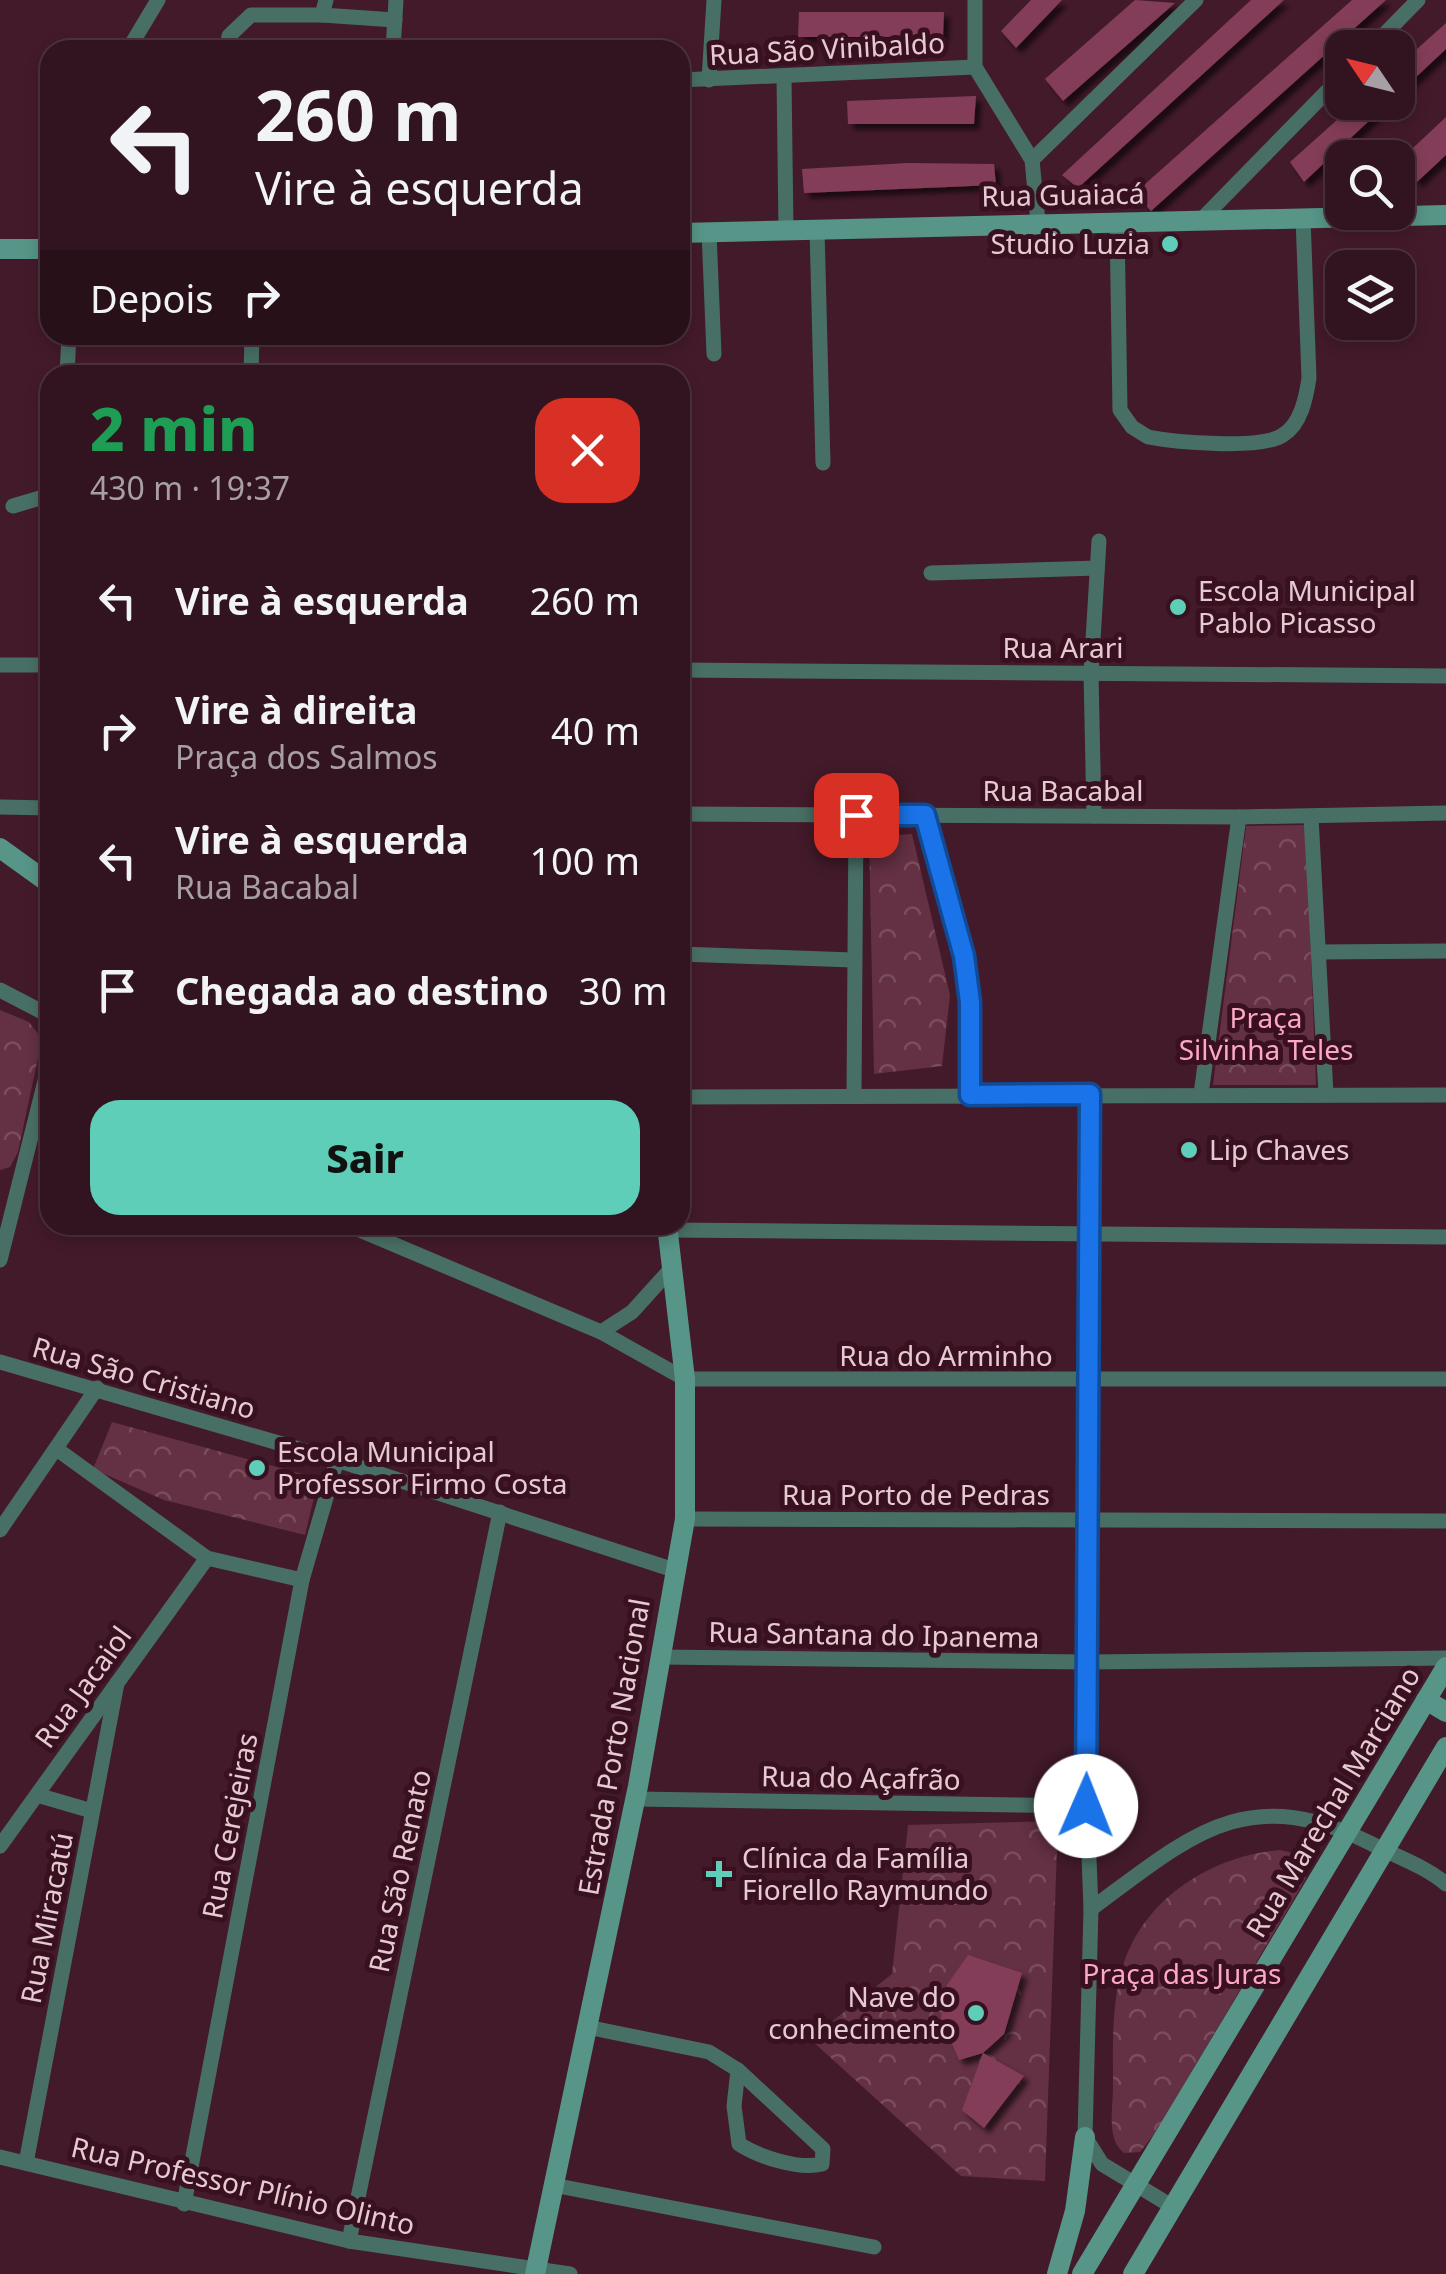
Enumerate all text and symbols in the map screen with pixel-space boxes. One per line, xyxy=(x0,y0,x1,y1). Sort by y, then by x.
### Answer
street label: Rua São Vinibaldo xyxy=(708,23,946,73)
north arrow xyxy=(1325,30,1415,120)
map controls xyxy=(1325,30,1415,340)
text: 260 m xyxy=(255,66,462,162)
icon: left xyxy=(90,80,220,210)
button: search xyxy=(1325,140,1415,230)
text: Vire à esquerda xyxy=(255,157,584,218)
street label: Rua Guaiacá xyxy=(981,174,1145,214)
place label: Studio Luzia xyxy=(990,224,1150,262)
marker: Studio Luzia xyxy=(1159,233,1181,255)
button: layers xyxy=(1325,250,1415,340)
icon: right xyxy=(234,270,289,325)
text: Depois xyxy=(90,272,214,324)
text: 2 min xyxy=(90,387,258,469)
button: close xyxy=(535,398,640,503)
text: 430 m · 19:37 xyxy=(90,466,290,509)
place label: Escola Municipal Pablo Picasso xyxy=(1198,571,1416,641)
icon: left xyxy=(90,573,145,628)
text: Vire à esquerda xyxy=(175,574,469,626)
text: 260 m xyxy=(529,574,640,626)
marker: Escola Municipal Pablo Picasso xyxy=(1167,596,1189,618)
street label: Rua Arari xyxy=(1002,628,1124,666)
text: Vire à direita xyxy=(175,683,417,735)
icon: right xyxy=(90,703,145,758)
text: 40 m xyxy=(551,704,640,756)
text: Praça dos Salmos xyxy=(175,735,438,778)
street label: Rua Bacabal xyxy=(983,771,1143,809)
pin xyxy=(814,773,899,858)
icon: arrive xyxy=(829,788,884,843)
text: Vire à esquerda xyxy=(175,813,469,865)
icon: left xyxy=(90,833,145,888)
text: 100 m xyxy=(529,834,640,886)
text: Rua Bacabal xyxy=(175,865,359,908)
icon: arrive xyxy=(90,963,145,1018)
text: Chegada ao destino xyxy=(175,964,549,1016)
text: 30 m xyxy=(579,964,668,1016)
park label: Praça Silvinha Teles xyxy=(1179,998,1353,1068)
button: Sair xyxy=(90,1100,640,1215)
place label: Lip Chaves xyxy=(1209,1130,1350,1168)
marker: Lip Chaves xyxy=(1178,1139,1200,1161)
street label: Rua São Cristiano xyxy=(28,1327,260,1427)
street label: Rua do Arminho xyxy=(839,1336,1053,1374)
place label: Escola Municipal Professor Firmo Costa xyxy=(277,1432,568,1502)
marker: Escola Municipal Professor Firmo Costa xyxy=(246,1457,268,1479)
street label: Rua Porto de Pedras xyxy=(782,1475,1050,1513)
street label: Estrada Porto Nacional xyxy=(568,1596,658,1898)
street label: Rua Santana do Ipanema xyxy=(708,1612,1040,1656)
street label: Rua Jacaiol xyxy=(25,1618,139,1755)
street label: Rua Marechal Marciano xyxy=(1236,1659,1428,1944)
street label: Rua Cerejeiras xyxy=(192,1730,266,1922)
position arrow xyxy=(1034,1754,1138,1858)
street label: Rua do Açafrão xyxy=(761,1756,961,1798)
street label: Rua São Renato xyxy=(359,1766,439,1976)
street label: Rua Miracatú xyxy=(11,1829,81,2007)
place label: Clínica da Família Fiorello Raymundo xyxy=(742,1838,989,1908)
marker: Clínica da Família Fiorello Raymundo xyxy=(706,1861,732,1887)
park label: Praça das Juras xyxy=(1083,1954,1281,1992)
place label: Nave do conhecimento xyxy=(768,1977,956,2047)
marker: Nave do conhecimento xyxy=(965,2002,987,2024)
street label: Rua Professor Plínio Olinto xyxy=(68,2127,419,2243)

